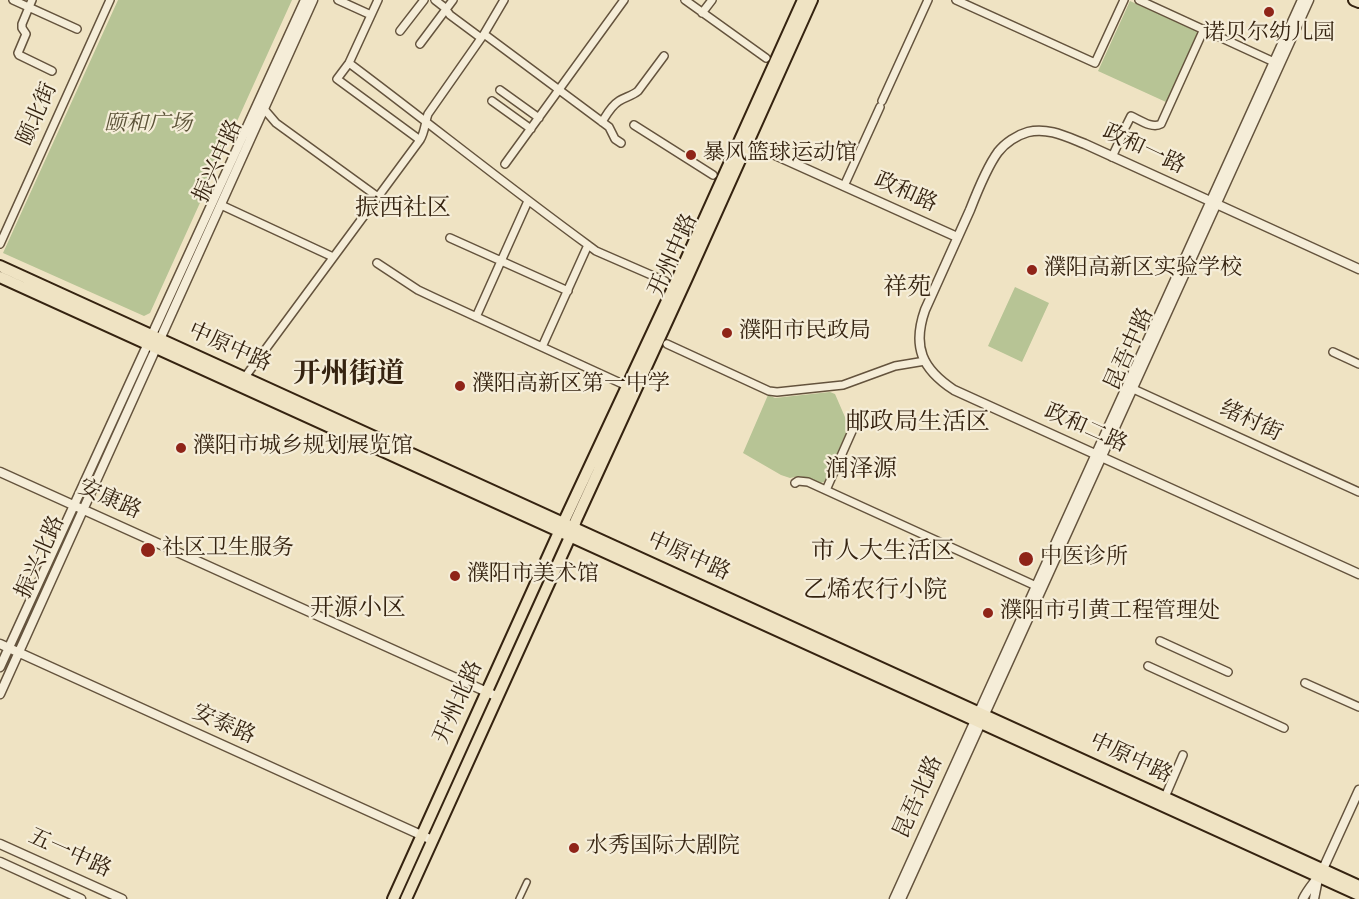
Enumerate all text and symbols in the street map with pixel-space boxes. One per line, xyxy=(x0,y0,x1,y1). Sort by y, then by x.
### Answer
marker: 诺贝尔幼儿园 xyxy=(1262,5,1276,19)
place label: 诺贝尔幼儿园 xyxy=(1203,22,1335,48)
street label: 颐北街 xyxy=(14,79,64,151)
park label: 颐和广场 xyxy=(104,113,192,139)
street label: 振兴中路 xyxy=(190,116,250,208)
street label: 政和一路 xyxy=(1098,120,1188,182)
place label: 暴风篮球运动馆 xyxy=(703,142,857,168)
marker: 暴风篮球运动馆 xyxy=(684,148,698,162)
street label: 政和路 xyxy=(869,169,941,219)
district label: 振西社区 xyxy=(355,197,451,225)
street label: 开州中路 xyxy=(645,210,705,302)
place label: 濮阳高新区实验学校 xyxy=(1044,257,1242,283)
marker: 濮阳高新区实验学校 xyxy=(1025,263,1039,277)
district label: 祥苑 xyxy=(883,276,931,304)
street label: 昆吾中路 xyxy=(1101,304,1161,396)
street label: 中原中路 xyxy=(183,319,275,379)
place label: 濮阳市民政局 xyxy=(739,320,871,346)
marker: 濮阳市民政局 xyxy=(720,326,734,340)
district label: 开州街道 xyxy=(293,360,405,394)
place label: 濮阳高新区第一中学 xyxy=(472,373,670,399)
marker: 濮阳高新区第一中学 xyxy=(453,379,467,393)
street label: 绪村街 xyxy=(1215,397,1285,449)
street label: 政和二路 xyxy=(1039,400,1131,460)
district label: 邮政局生活区 xyxy=(846,411,990,439)
place label: 濮阳市城乡规划展览馆 xyxy=(193,435,413,461)
marker: 濮阳市城乡规划展览馆 xyxy=(174,441,188,455)
district label: 润泽源 xyxy=(825,458,897,486)
street label: 安康路 xyxy=(73,476,145,526)
street label: 振兴北路 xyxy=(12,512,72,604)
street label: 中原中路 xyxy=(642,528,734,588)
place label: 社区卫生服务 xyxy=(162,537,294,563)
district label: 市人大生活区 xyxy=(811,540,955,568)
marker: 社区卫生服务 xyxy=(139,541,157,559)
place label: 中医诊所 xyxy=(1040,546,1128,572)
marker: 中医诊所 xyxy=(1017,550,1035,568)
place label: 濮阳市美术馆 xyxy=(467,563,599,589)
marker: 濮阳市美术馆 xyxy=(448,569,462,583)
district label: 乙烯农行小院 xyxy=(803,579,947,607)
district label: 开源小区 xyxy=(310,597,406,625)
place label: 濮阳市引黄工程管理处 xyxy=(1000,600,1220,626)
marker: 濮阳市引黄工程管理处 xyxy=(981,606,995,620)
street label: 开州北路 xyxy=(430,657,490,749)
street label: 安泰路 xyxy=(187,701,259,751)
street label: 中原中路 xyxy=(1085,729,1175,791)
street label: 昆吾北路 xyxy=(890,752,950,844)
street label: 五一中路 xyxy=(23,825,115,885)
place label: 水秀国际大剧院 xyxy=(586,835,740,861)
marker: 水秀国际大剧院 xyxy=(567,841,581,855)

